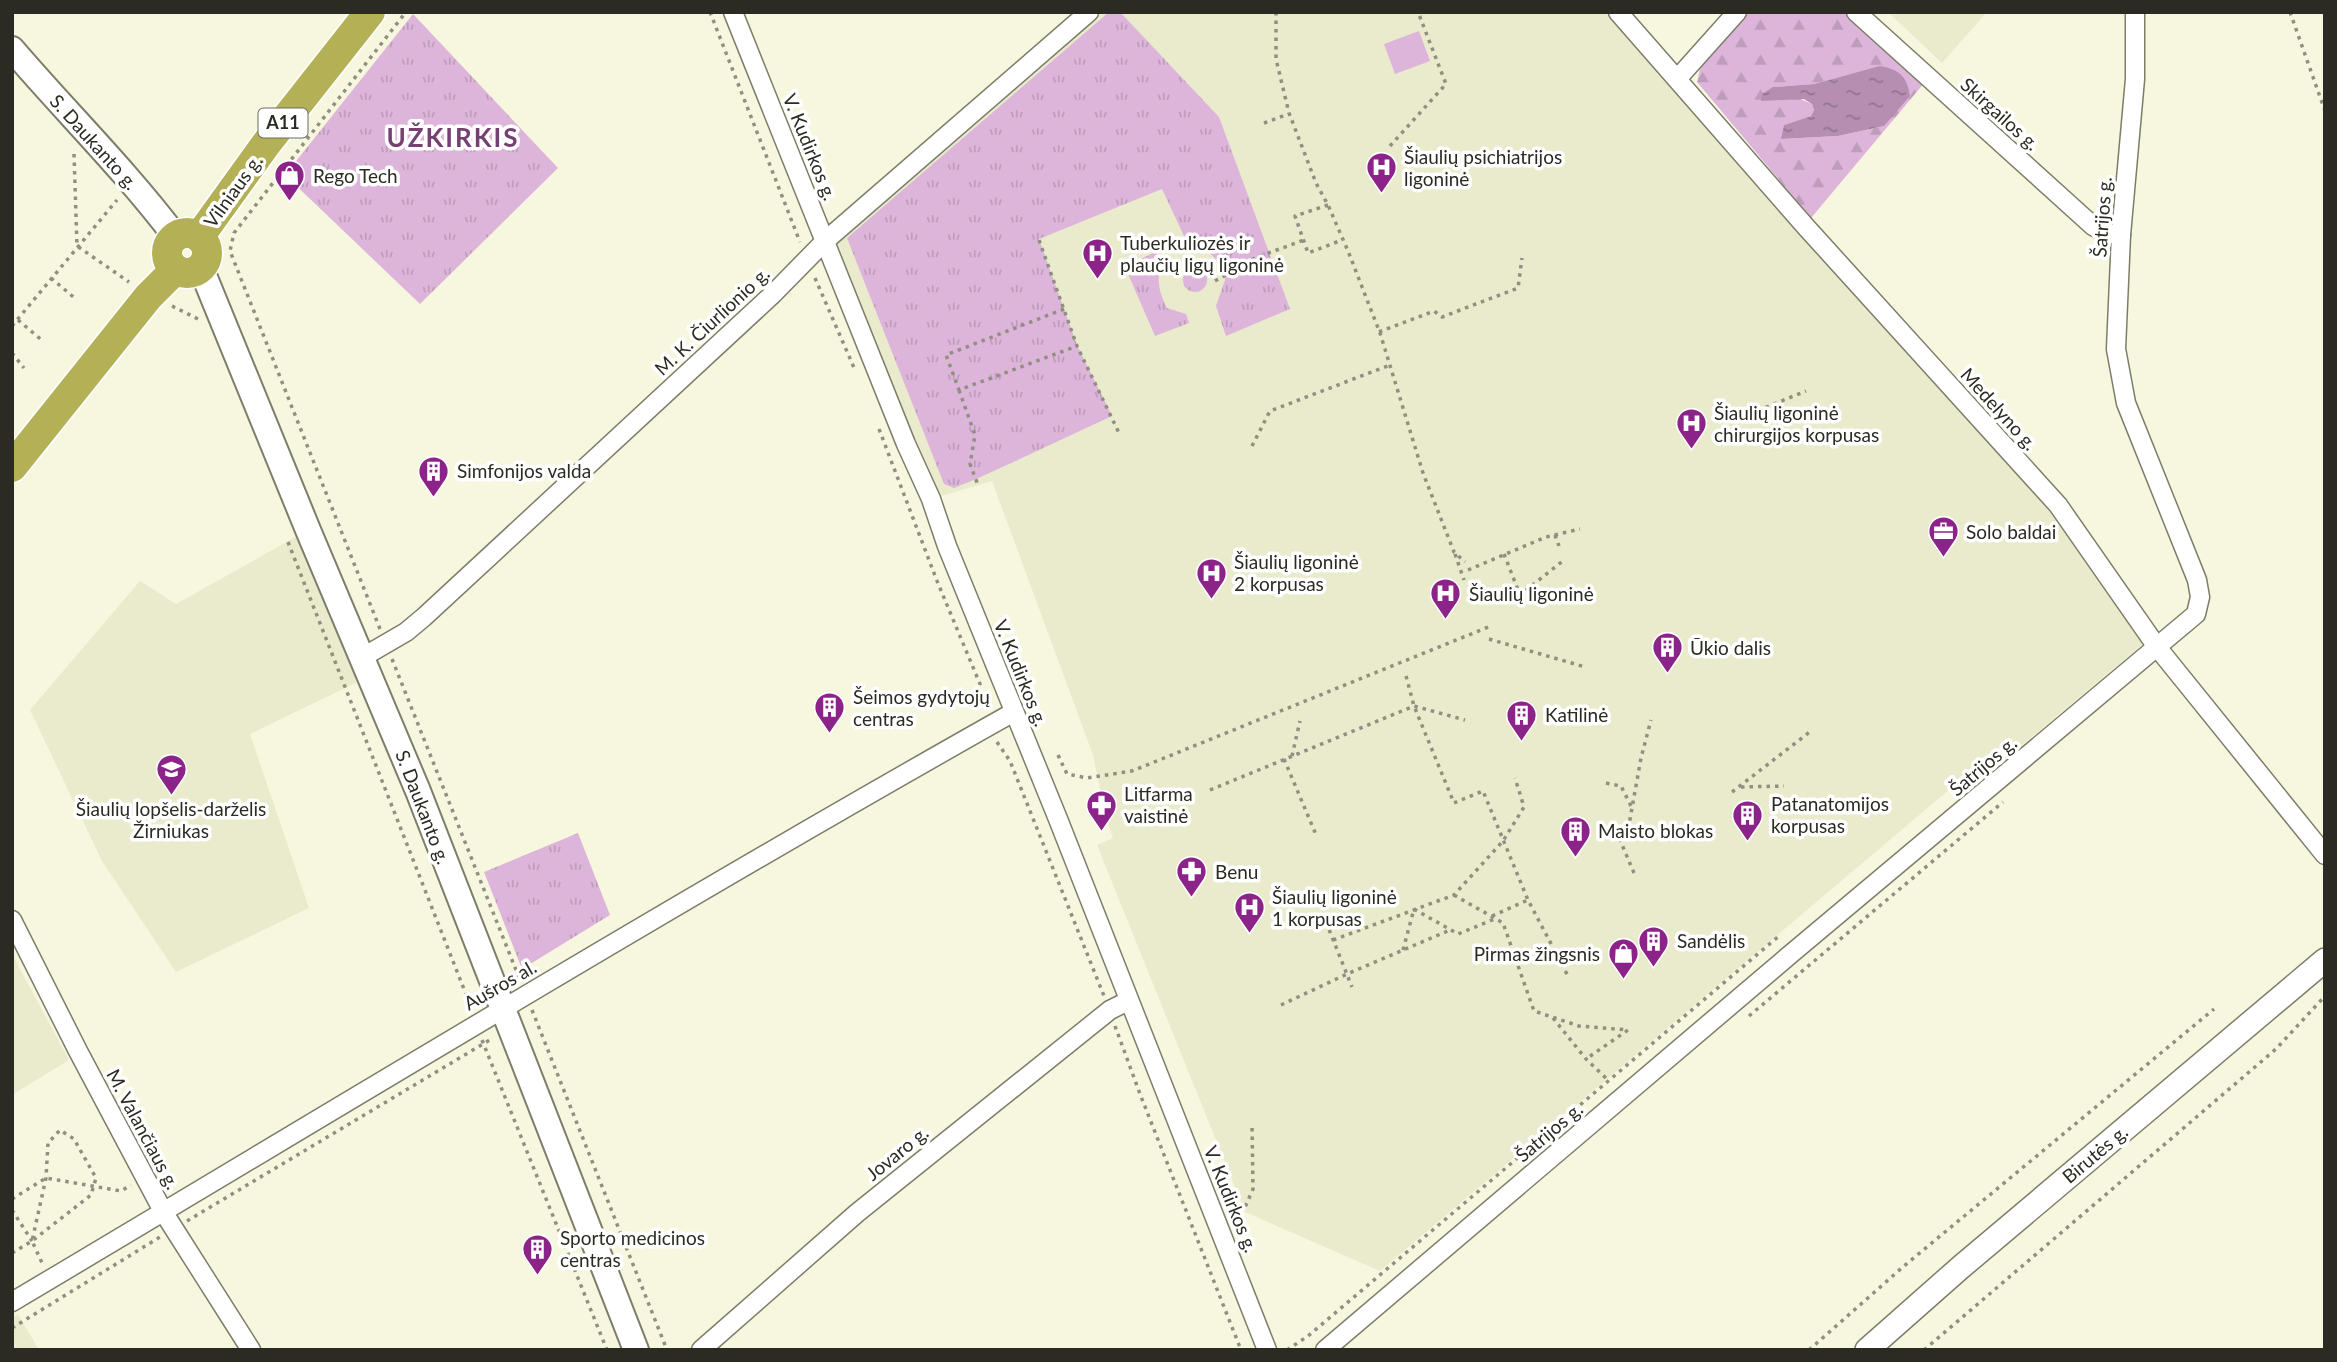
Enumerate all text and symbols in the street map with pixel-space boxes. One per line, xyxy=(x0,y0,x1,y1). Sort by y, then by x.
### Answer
street label: Skirgailos g. xyxy=(1956,72,2044,155)
street label: S. Daukanto g. xyxy=(46,89,143,194)
street label: V. Kudirkos g. xyxy=(779,90,842,203)
road number: A11 xyxy=(258,109,308,138)
district label: UŽKIRKIS xyxy=(386,121,520,153)
place label: Šiaulių psichiatrijos ligoninė xyxy=(1404,145,1562,190)
street label: Vilniaus g. xyxy=(198,150,267,232)
hospital icon: Šiaulių psichiatrijos ligoninė xyxy=(1364,151,1398,195)
shop icon: Rego Tech xyxy=(273,159,307,203)
place label: Rego Tech xyxy=(313,164,398,187)
street label: Šatrijos g. xyxy=(2087,176,2116,258)
place label: Tuberkuliozės ir plaučių ligų ligoninė xyxy=(1120,231,1284,276)
hospital icon: Tuberkuliozės ir plaučių ligų ligoninė xyxy=(1080,237,1114,281)
street label: M. K. Čiurlionio g. xyxy=(649,262,774,380)
street label: Medelyno g. xyxy=(1956,363,2042,455)
place label: Šiaulių ligoninė chirurgijos korpusas xyxy=(1714,401,1879,446)
hospital icon: Šiaulių ligoninė chirurgijos korpusas xyxy=(1674,407,1708,451)
building icon: Simfonijos valda xyxy=(417,454,451,498)
place label: Simfonijos valda xyxy=(457,459,591,482)
office icon: Solo baldai xyxy=(1926,515,1960,559)
place label: Solo baldai xyxy=(1966,520,2056,543)
place label: Šiaulių ligoninė 2 korpusas xyxy=(1234,550,1359,595)
hospital icon: Šiaulių ligoninė 2 korpusas xyxy=(1194,556,1228,600)
hospital icon: Šiaulių ligoninė xyxy=(1429,577,1463,621)
place label: Šiaulių ligoninė xyxy=(1469,582,1594,605)
street label: V. Kudirkos g. xyxy=(990,616,1053,729)
building icon: Ūkio dalis xyxy=(1650,631,1684,675)
place label: Ūkio dalis xyxy=(1690,636,1771,659)
place label: Šeimos gydytojų centras xyxy=(853,685,990,730)
building icon: Šeimos gydytojų centras xyxy=(813,691,847,735)
building icon: Katilinė xyxy=(1505,698,1539,742)
place label: Katilinė xyxy=(1545,703,1608,726)
street label: Šatrijos g. xyxy=(1944,731,2021,800)
street label: S. Daukanto g. xyxy=(391,747,456,867)
school or university icon: Šiaulių lopšelis-darželis Žirniukas xyxy=(154,753,188,797)
place label: Litfarma vaistinė xyxy=(1124,782,1193,827)
pharmacy icon: Litfarma vaistinė xyxy=(1084,788,1118,832)
place label: Patanatomijos korpusas xyxy=(1771,792,1889,837)
place label: Šiaulių lopšelis-darželis Žirniukas xyxy=(76,797,266,842)
building icon: Patanatomijos korpusas xyxy=(1731,798,1765,842)
building icon: Maisto blokas xyxy=(1558,814,1592,858)
place label: Maisto blokas xyxy=(1598,819,1713,842)
pharmacy icon: Benu xyxy=(1175,855,1209,899)
place label: Benu xyxy=(1215,860,1258,883)
place label: Šiaulių ligoninė 1 korpusas xyxy=(1272,885,1397,930)
hospital icon: Šiaulių ligoninė 1 korpusas xyxy=(1232,891,1266,935)
building icon: Sandėlis xyxy=(1637,924,1671,968)
place label: Sandėlis xyxy=(1677,929,1745,952)
shop icon: Pirmas žingsnis xyxy=(1606,937,1640,981)
place label: Pirmas žingsnis xyxy=(1474,942,1600,965)
street label: Aušros al. xyxy=(459,955,540,1015)
street label: M. Valančiaus g. xyxy=(102,1065,185,1193)
street label: Šatrijos g. xyxy=(1510,1097,1587,1166)
street label: Jovaro g. xyxy=(861,1120,933,1185)
street label: Birutės g. xyxy=(2057,1120,2132,1188)
street label: V. Kudirkos g. xyxy=(1200,1142,1263,1255)
place label: Sporto medicinos centras xyxy=(560,1226,705,1271)
building icon: Sporto medicinos centras xyxy=(520,1232,554,1276)

